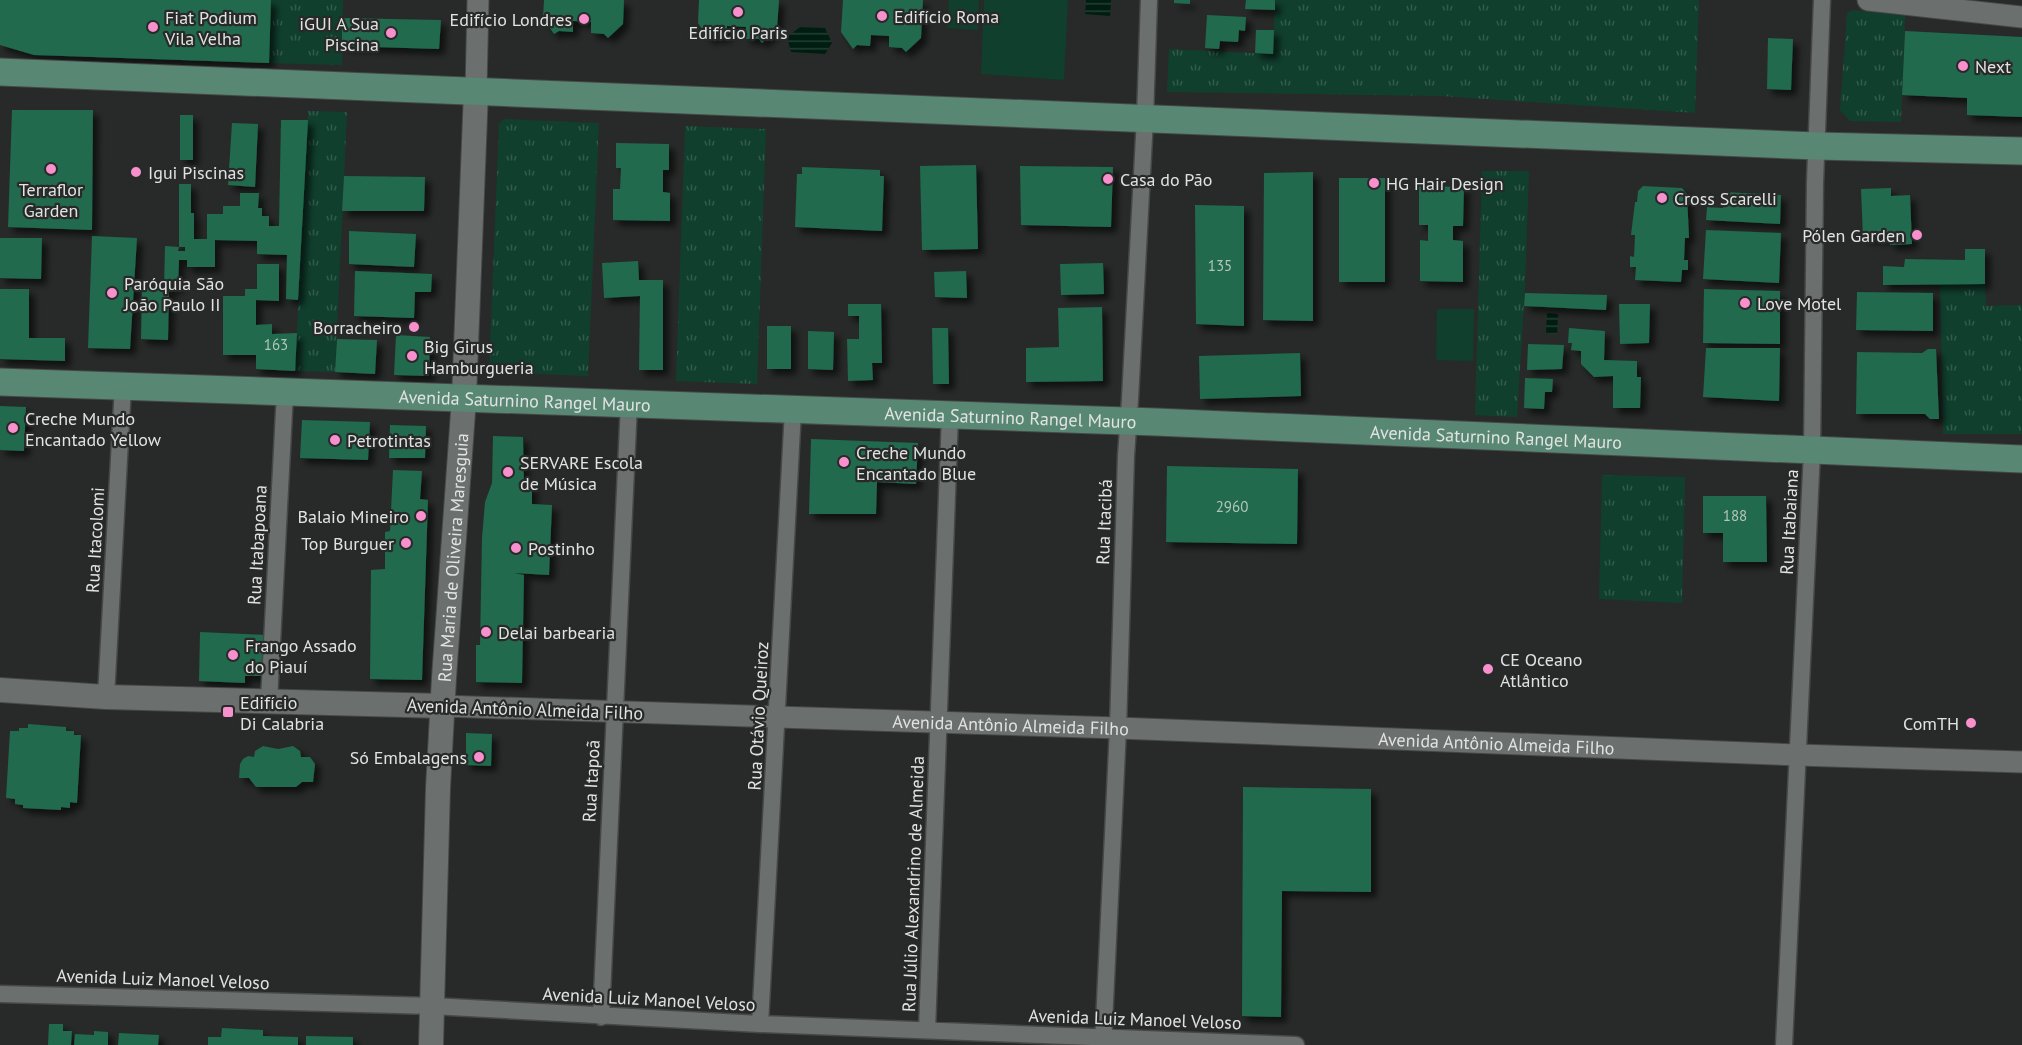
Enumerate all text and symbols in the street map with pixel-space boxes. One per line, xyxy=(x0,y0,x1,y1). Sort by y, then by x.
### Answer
marker: Edifício Paris xyxy=(731,5,745,19)
place label: Edifício Roma xyxy=(894,5,999,28)
place label: Fiat Podium Vila Velha xyxy=(164,6,257,50)
place label: Edifício Londres xyxy=(450,8,572,31)
marker: Edifício Roma xyxy=(875,9,889,23)
place label: iGUI A Sua Piscina xyxy=(299,12,379,56)
marker: Edifício Londres xyxy=(577,12,591,26)
marker: Fiat Podium Vila Velha xyxy=(146,20,160,34)
place label: Edifício Paris xyxy=(689,21,788,44)
marker: iGUI A Sua Piscina xyxy=(384,26,398,40)
place label: Next xyxy=(1975,55,2011,78)
marker: Next xyxy=(1956,59,1970,73)
place label: Igui Piscinas xyxy=(148,161,244,184)
marker: Terraflor Garden xyxy=(44,162,58,176)
marker: Igui Piscinas xyxy=(129,165,143,179)
place label: Casa do Pão xyxy=(1120,168,1212,191)
marker: Casa do Pão xyxy=(1101,172,1115,186)
place label: HG Hair Design xyxy=(1386,172,1504,195)
marker: HG Hair Design xyxy=(1367,176,1381,190)
place label: Terraflor Garden xyxy=(19,178,83,222)
place label: Cross Scarelli xyxy=(1674,187,1777,210)
marker: Cross Scarelli xyxy=(1655,191,1669,205)
place label: Pólen Garden xyxy=(1802,224,1905,247)
marker: Pólen Garden xyxy=(1910,228,1924,242)
house number: 135 xyxy=(1208,256,1232,275)
place label: Paróquia São João Paulo II xyxy=(123,272,224,316)
marker: Paróquia São João Paulo II xyxy=(105,286,119,300)
place label: Love Motel xyxy=(1757,292,1842,315)
marker: Love Motel xyxy=(1738,296,1752,310)
place label: Borracheiro xyxy=(313,316,402,339)
marker: Borracheiro xyxy=(407,320,421,334)
house number: 163 xyxy=(264,335,288,354)
place label: Big Girus Hamburgueria xyxy=(424,335,534,379)
marker: Big Girus Hamburgueria xyxy=(405,349,419,363)
street label: Avenida Saturnino Rangel Mauro xyxy=(398,384,651,416)
street label: Avenida Saturnino Rangel Mauro xyxy=(884,401,1137,433)
place label: Creche Mundo Encantado Yellow xyxy=(25,407,162,451)
street label: Avenida Saturnino Rangel Mauro xyxy=(1370,420,1622,453)
marker: Creche Mundo Encantado Yellow xyxy=(6,421,20,435)
place label: Petrotintas xyxy=(347,429,431,452)
street label: Rua Maria de Oliveira Maresguia xyxy=(432,432,473,683)
marker: Petrotintas xyxy=(328,433,342,447)
place label: Creche Mundo Encantado Blue xyxy=(856,441,976,485)
place label: SERVARE Escola de Música xyxy=(520,451,643,495)
marker: Creche Mundo Encantado Blue xyxy=(837,455,851,469)
marker: SERVARE Escola de Música xyxy=(501,465,515,479)
street label: Rua Itabaiana xyxy=(1775,469,1803,575)
street label: Rua Itacibá xyxy=(1091,479,1117,565)
street label: Rua Itabapoana xyxy=(242,484,272,606)
street label: Rua Itacolomi xyxy=(81,487,109,593)
house number: 2960 xyxy=(1216,497,1248,516)
place label: Balaio Mineiro xyxy=(297,505,409,528)
house number: 188 xyxy=(1723,506,1747,525)
marker: Balaio Mineiro xyxy=(414,509,428,523)
place label: Top Burguer xyxy=(301,532,394,555)
marker: Top Burguer xyxy=(399,536,413,550)
place label: Postinho xyxy=(528,537,595,560)
marker: Postinho xyxy=(509,541,523,555)
place label: Delai barbearia xyxy=(498,621,615,644)
marker: Delai barbearia xyxy=(479,625,493,639)
place label: Frango Assado do Piauí xyxy=(245,634,357,678)
street label: Rua Otávio Queiroz xyxy=(743,641,773,791)
marker: Frango Assado do Piauí xyxy=(226,648,240,662)
place label: CE Oceano Atlântico xyxy=(1500,648,1582,692)
marker: CE Oceano Atlântico xyxy=(1481,662,1495,676)
place label: Edifício Di Calabria xyxy=(240,691,324,735)
street label: Avenida Antônio Almeida Filho xyxy=(407,693,643,725)
marker: Edifício Di Calabria xyxy=(221,705,235,719)
street label: Avenida Antônio Almeida Filho xyxy=(892,709,1129,740)
place label: ComTH xyxy=(1903,712,1959,735)
marker: ComTH xyxy=(1964,716,1978,730)
street label: Avenida Antônio Almeida Filho xyxy=(1378,727,1615,759)
street label: Rua Itapoã xyxy=(577,739,605,823)
place label: Só Embalagens xyxy=(350,746,467,769)
marker: Só Embalagens xyxy=(472,750,486,764)
street label: Rua Júlio Alexandrino de Almeida xyxy=(897,755,929,1013)
street label: Avenida Luiz Manoel Veloso xyxy=(56,964,270,994)
street label: Avenida Luiz Manoel Veloso xyxy=(542,982,756,1016)
street label: Avenida Luiz Manoel Veloso xyxy=(1028,1004,1242,1034)

